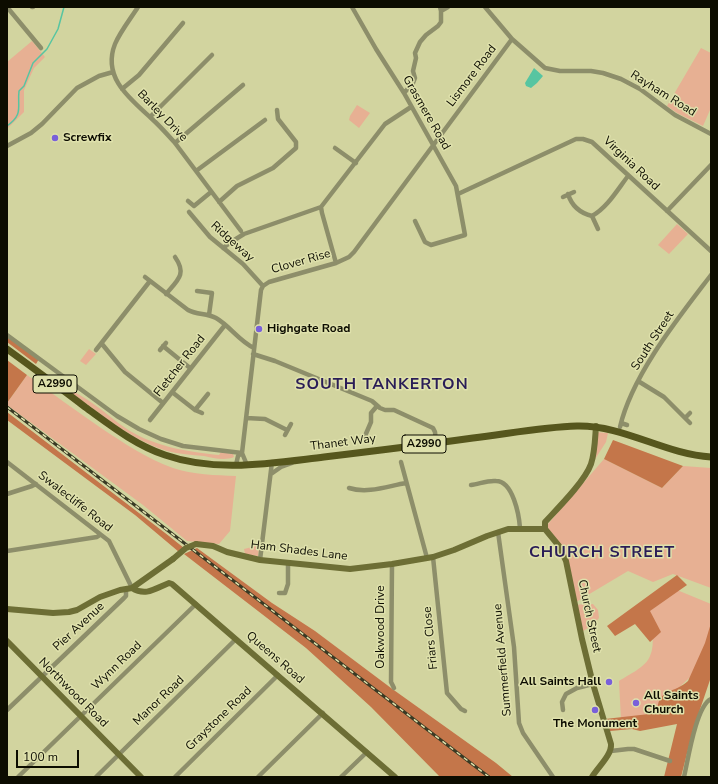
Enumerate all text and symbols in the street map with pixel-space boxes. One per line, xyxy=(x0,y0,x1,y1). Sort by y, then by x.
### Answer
street label: Lismore Road xyxy=(444,42,500,110)
street label: Rayham Road xyxy=(627,68,699,120)
street label: Grasmere Road xyxy=(399,73,453,153)
street label: Barley Drive xyxy=(134,87,190,145)
place label: Screwfix xyxy=(63,131,111,145)
marker: Screwfix xyxy=(50,133,60,143)
street label: Virginia Road xyxy=(600,134,662,194)
street label: Ridgeway xyxy=(207,219,257,265)
street label: Clover Rise xyxy=(270,247,332,277)
street label: South Street xyxy=(629,309,677,373)
place label: Highgate Road xyxy=(267,322,350,336)
marker: Highgate Road xyxy=(254,324,264,334)
street label: Fletcher Road xyxy=(151,332,209,400)
road number: A2990 xyxy=(33,375,77,393)
district label: SOUTH TANKERTON xyxy=(295,375,469,395)
street label: Thanet Way xyxy=(309,432,377,454)
road number: A2990 xyxy=(402,435,446,453)
street label: Swalecliffe Road xyxy=(35,468,115,536)
street label: Ham Shades Lane xyxy=(250,538,348,564)
district label: CHURCH STREET xyxy=(529,543,675,563)
street label: Church Street xyxy=(574,578,604,654)
street label: Oakwood Drive xyxy=(374,585,388,669)
street label: Pier Avenue xyxy=(50,600,108,654)
street label: Summerfield Avenue xyxy=(491,603,515,717)
street label: Friars Close xyxy=(421,606,441,670)
street label: Queens Road xyxy=(243,629,307,687)
street label: Wynn Road xyxy=(89,639,145,693)
street label: Northwood Road xyxy=(35,655,111,731)
street label: Manor Road xyxy=(130,673,188,729)
place label: All Saints Hall xyxy=(520,675,601,689)
marker: All Saints Hall xyxy=(604,677,614,687)
street label: Graystone Road xyxy=(183,684,255,754)
place label: All Saints Church xyxy=(644,689,699,717)
marker: All Saints Church xyxy=(631,698,641,708)
marker: The Monument xyxy=(590,705,600,715)
place label: The Monument xyxy=(553,717,637,731)
scale bar xyxy=(18,742,81,768)
text: 100 m xyxy=(23,749,58,765)

